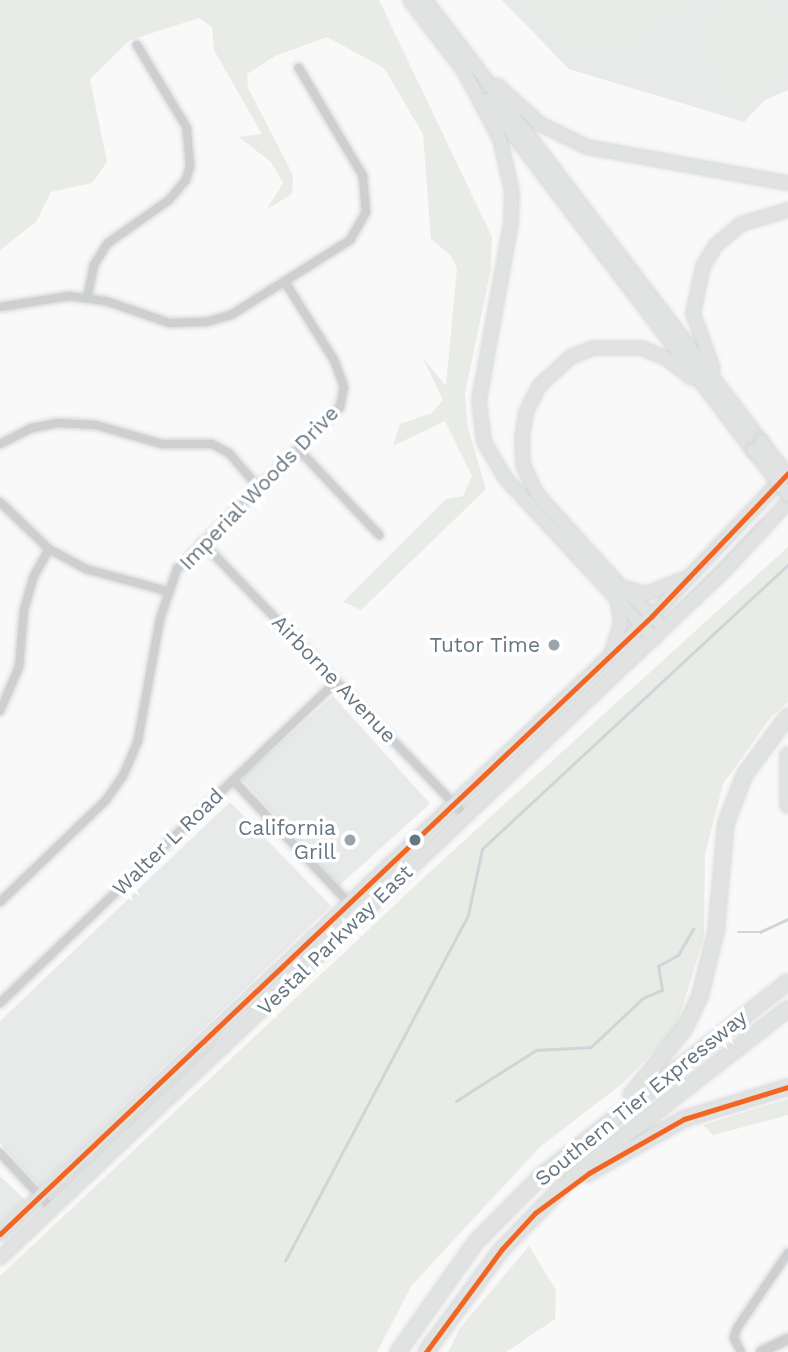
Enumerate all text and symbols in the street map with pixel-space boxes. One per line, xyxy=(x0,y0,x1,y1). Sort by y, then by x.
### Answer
street label: Imperial Woods Drive xyxy=(174,400,344,576)
street label: Airborne Avenue xyxy=(266,609,402,749)
place label: Tutor Time xyxy=(429,632,540,658)
marker: Tutor Time xyxy=(546,637,562,653)
street label: Walter L Road xyxy=(107,783,229,901)
place label: California Grill xyxy=(238,815,336,865)
marker: California Grill xyxy=(342,832,358,848)
unlabelled marker xyxy=(408,833,422,847)
street label: Vestal Parkway East xyxy=(252,859,418,1021)
street label: Southern Tier Expressway xyxy=(530,1004,752,1192)

